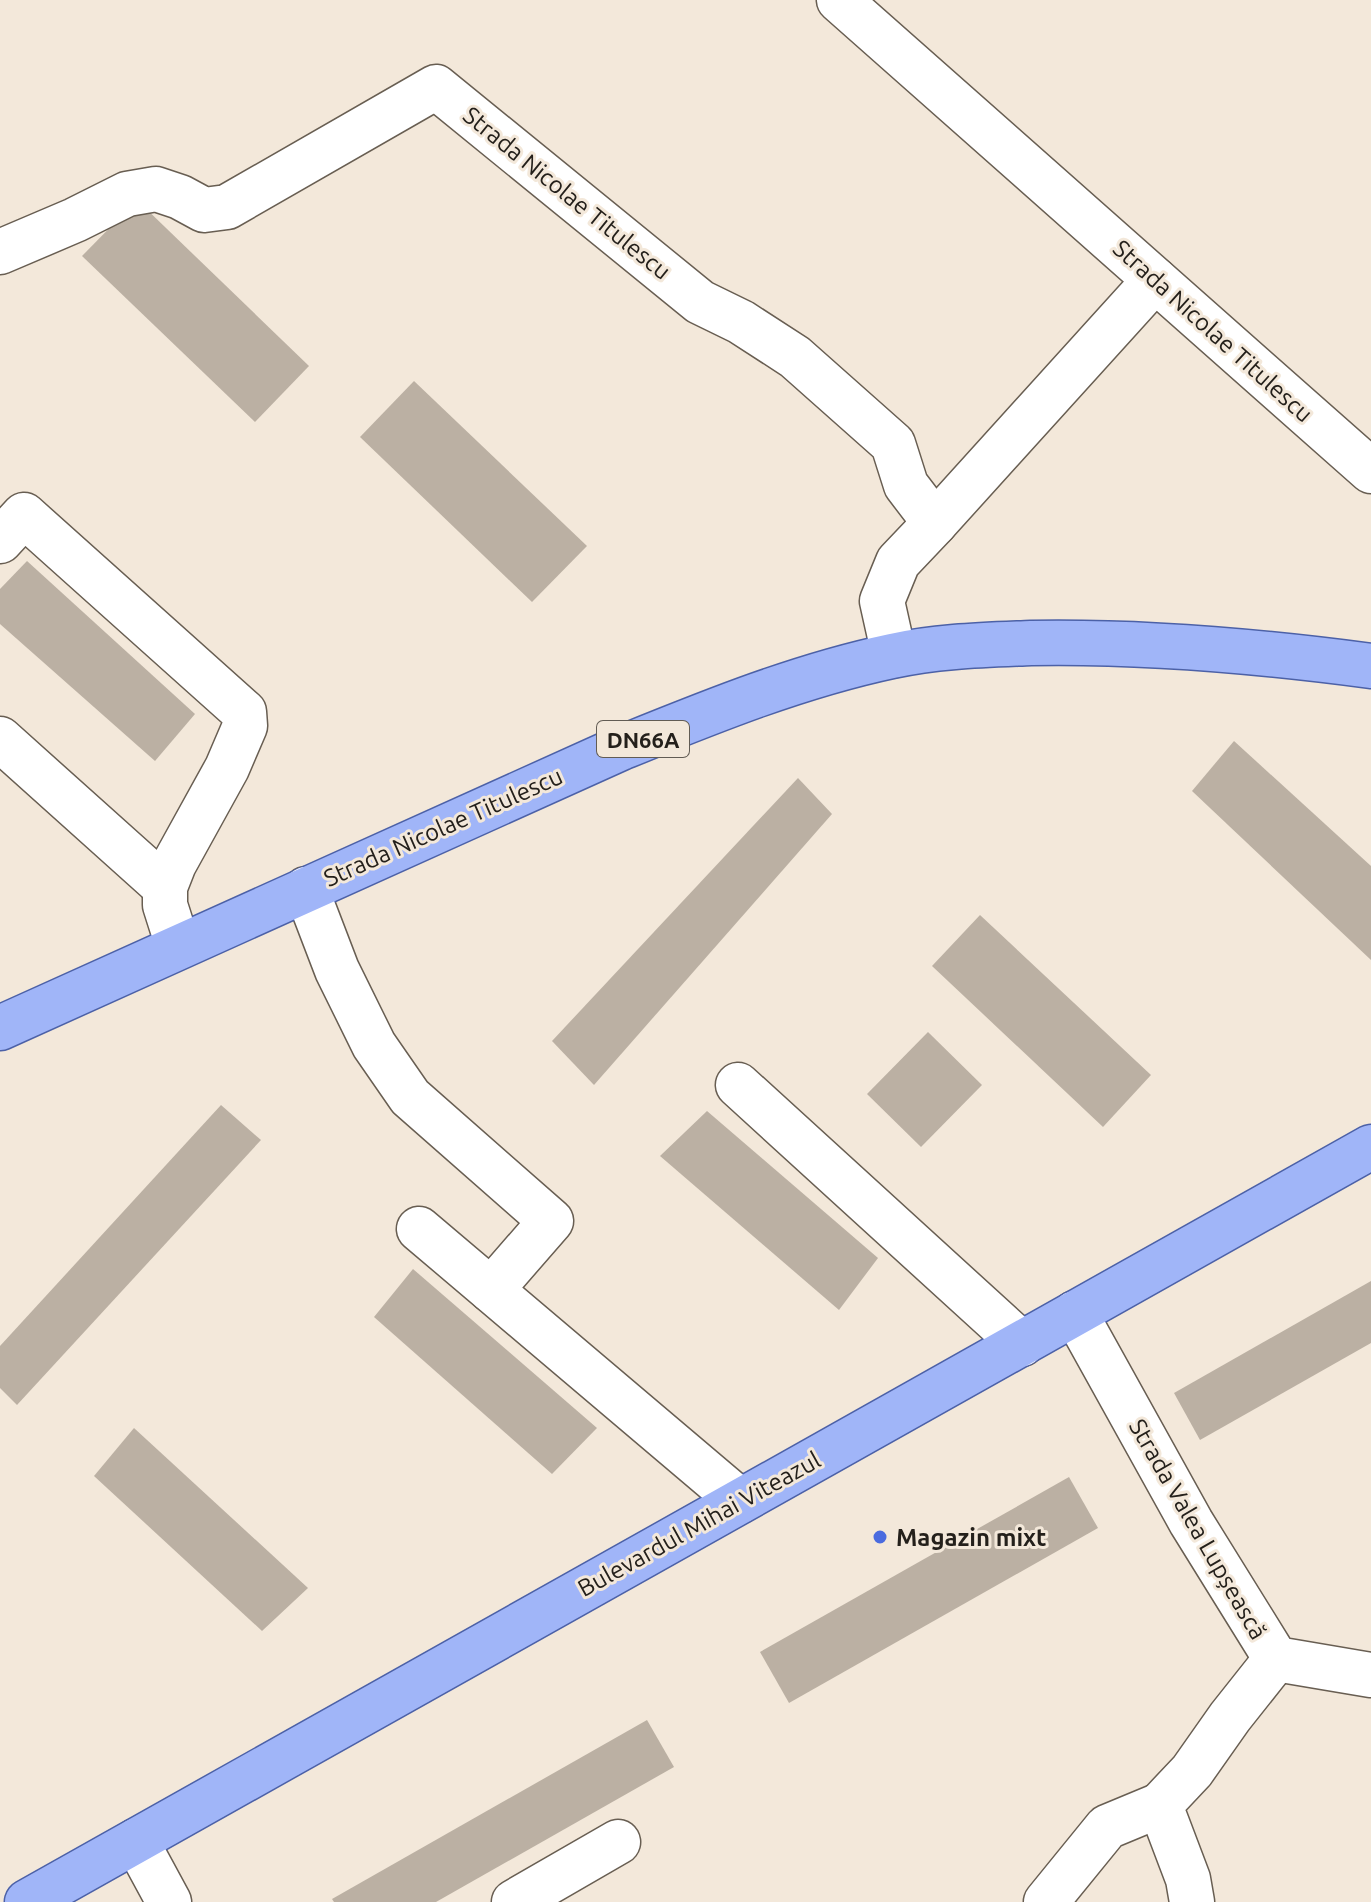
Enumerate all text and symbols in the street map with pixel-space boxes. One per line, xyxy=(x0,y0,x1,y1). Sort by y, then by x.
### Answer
street label: Strada Nicolae Titulescu xyxy=(458,101,676,285)
street label: Strada Nicolae Titulescu xyxy=(1108,234,1318,428)
road number: DN66A xyxy=(597,721,689,757)
street label: Strada Nicolae Titulescu xyxy=(319,762,567,892)
street label: Strada Valea Lupșească xyxy=(1124,1414,1272,1644)
street label: Bulevardul Mihai Viteazul xyxy=(573,1446,825,1602)
place label: Magazin mixt xyxy=(896,1524,1046,1551)
marker: Magazin mixt xyxy=(871,1528,889,1546)

